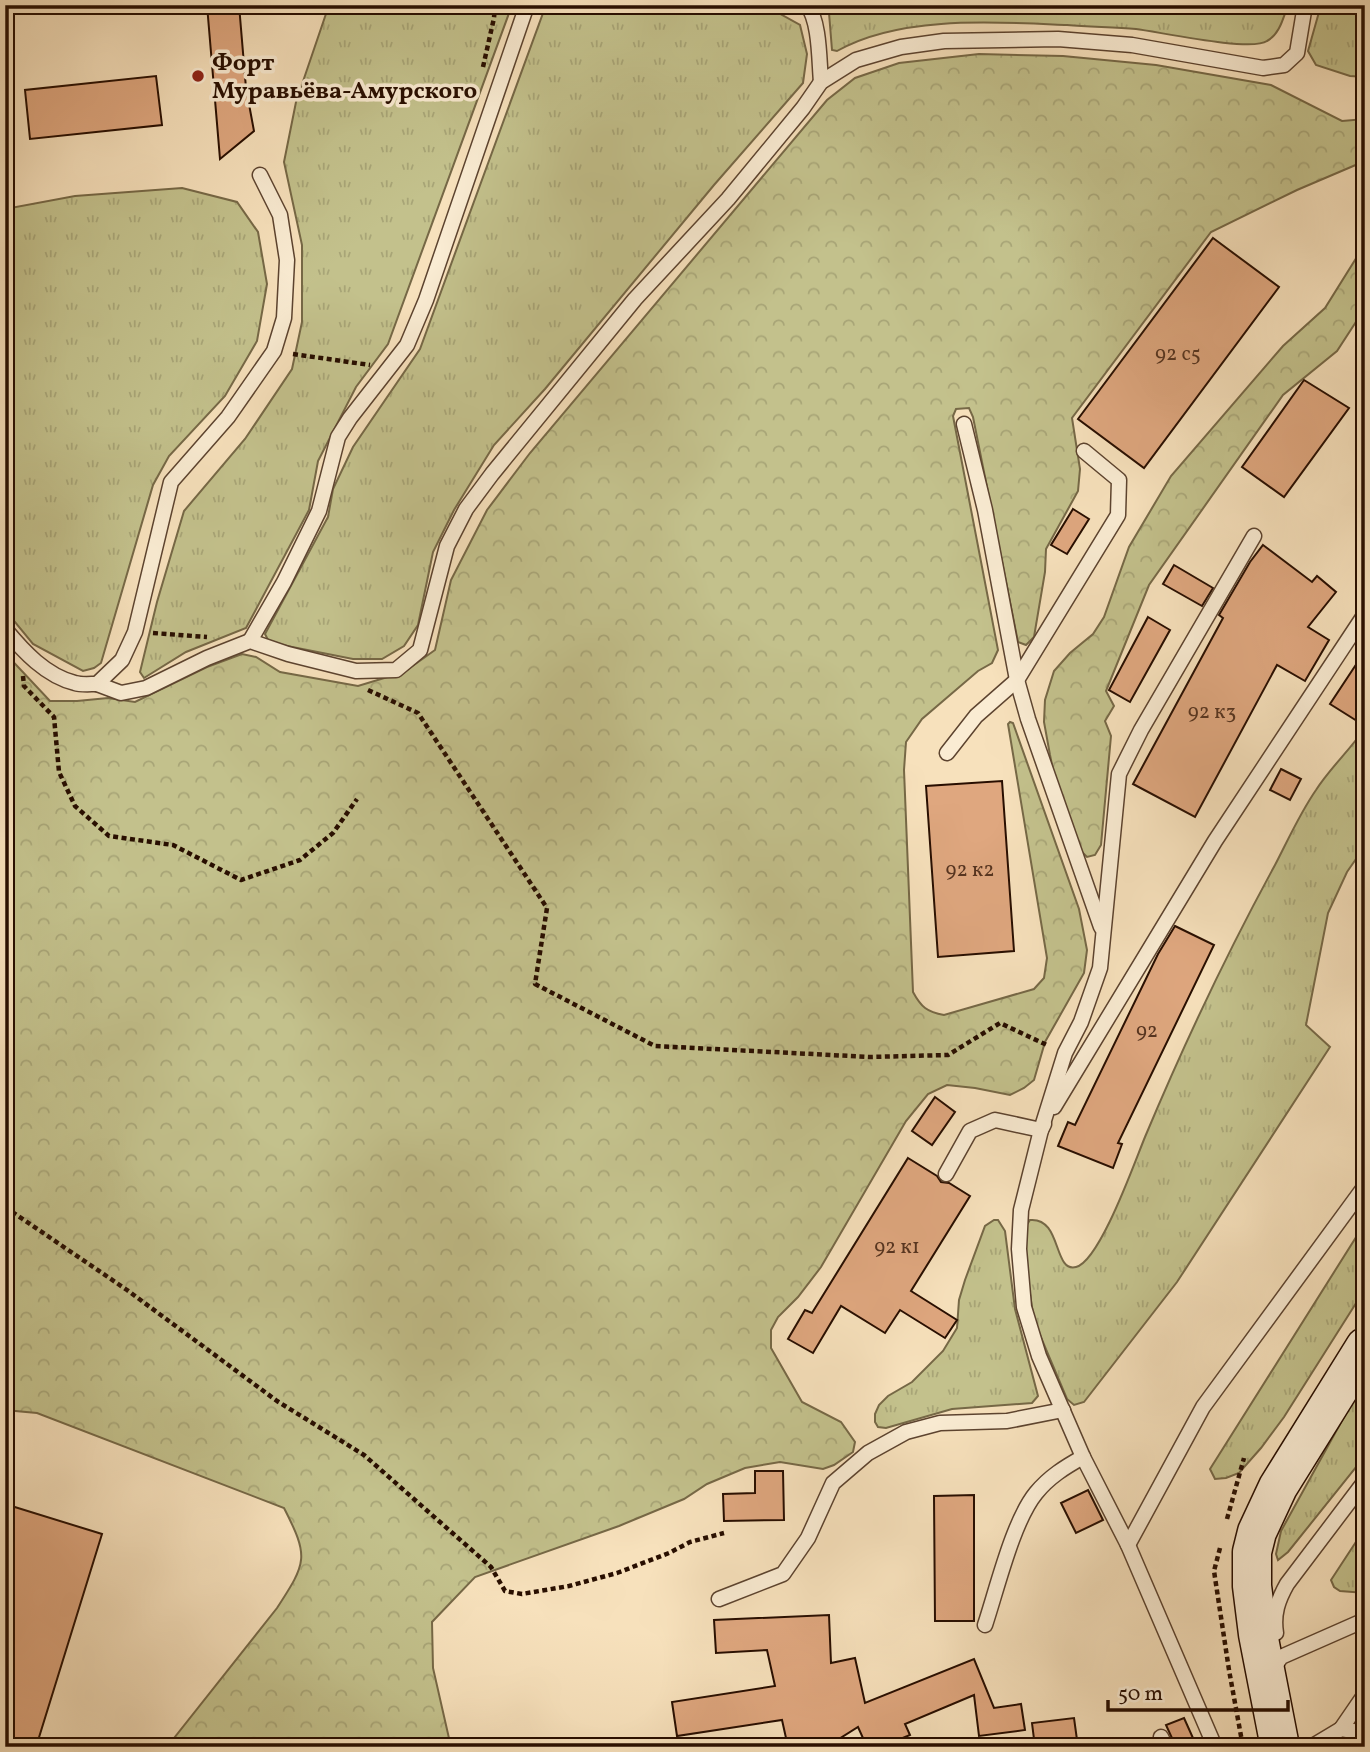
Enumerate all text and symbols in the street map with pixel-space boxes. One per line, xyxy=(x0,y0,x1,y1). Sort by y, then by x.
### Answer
place label: Форт Муравьёва-Амурского xyxy=(212,47,477,109)
marker: Форт Муравьёва-Амурского xyxy=(190,68,206,84)
house number: 92 с5 xyxy=(1155,340,1201,369)
house number: 92 к3 xyxy=(1188,698,1236,727)
house number: 92 к2 xyxy=(946,856,994,885)
house number: 92 xyxy=(1136,1017,1158,1046)
house number: 92 к1 xyxy=(874,1233,920,1262)
scale bar xyxy=(1108,1668,1288,1712)
text: 50 m xyxy=(1118,1680,1163,1709)

